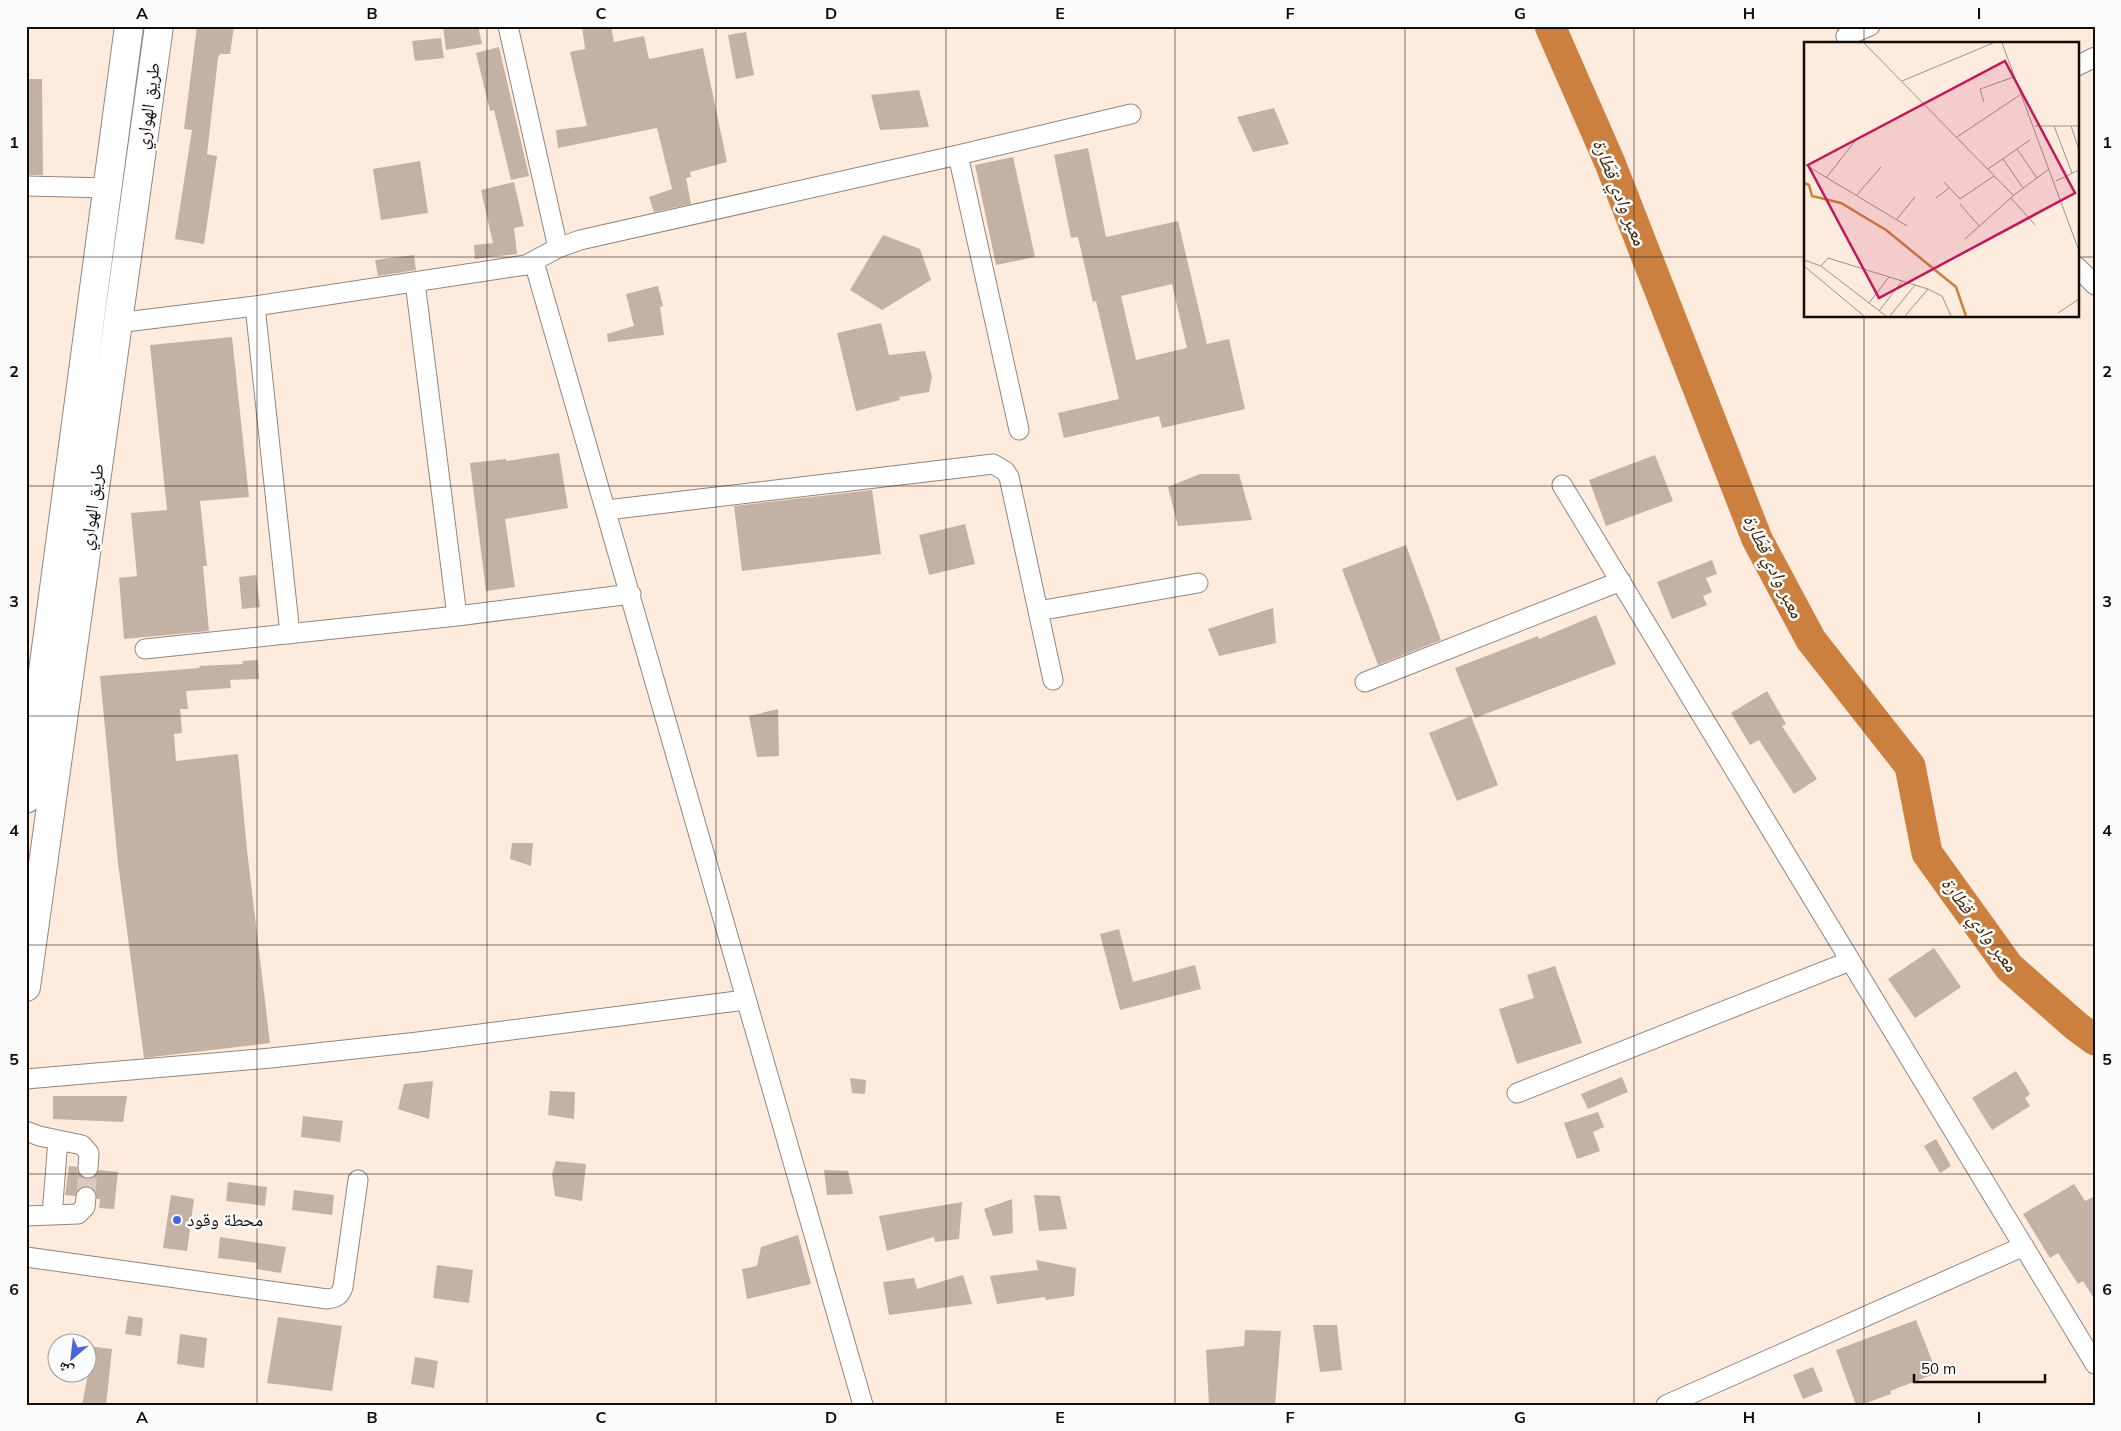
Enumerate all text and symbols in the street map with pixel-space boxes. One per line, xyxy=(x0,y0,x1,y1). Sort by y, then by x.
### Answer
text: A xyxy=(136,3,148,23)
text: B xyxy=(366,3,378,23)
text: C xyxy=(596,3,607,23)
text: D xyxy=(825,3,837,23)
text: E xyxy=(1055,3,1065,23)
text: F xyxy=(1285,3,1295,23)
text: G xyxy=(1514,3,1526,23)
text: H xyxy=(1743,3,1755,23)
text: I xyxy=(1977,3,1981,23)
inset map xyxy=(1804,42,2078,318)
street label: طريق الهواري xyxy=(130,61,169,151)
text: 1 xyxy=(9,132,19,152)
text: 1 xyxy=(2102,132,2112,152)
water label: معبر وادي قطّارة xyxy=(1584,135,1652,250)
text: 2 xyxy=(9,361,19,381)
text: 2 xyxy=(2102,361,2112,381)
street label: طريق الهواري xyxy=(74,462,113,552)
water label: معبر وادي قطّارة xyxy=(1735,510,1810,624)
text: 3 xyxy=(9,591,19,611)
text: 3 xyxy=(2102,591,2112,611)
text: 4 xyxy=(9,820,19,840)
text: 4 xyxy=(2102,820,2112,840)
water label: معبر وادي قطّارة xyxy=(1933,872,2024,979)
text: 5 xyxy=(9,1049,19,1069)
text: 5 xyxy=(2102,1049,2112,1069)
place label: محطة وقود xyxy=(187,1208,263,1231)
marker: محطة وقود xyxy=(171,1214,183,1226)
text: 6 xyxy=(9,1279,19,1299)
text: 6 xyxy=(2102,1279,2112,1299)
north arrow xyxy=(48,1334,98,1384)
scale bar xyxy=(1914,1351,2045,1383)
text: ش xyxy=(55,1358,77,1381)
text: 50 m xyxy=(1921,1359,1956,1378)
text: A xyxy=(136,1407,148,1427)
text: B xyxy=(366,1407,378,1427)
text: C xyxy=(596,1407,607,1427)
text: D xyxy=(825,1407,837,1427)
text: E xyxy=(1055,1407,1065,1427)
text: F xyxy=(1285,1407,1295,1427)
text: G xyxy=(1514,1407,1526,1427)
text: H xyxy=(1743,1407,1755,1427)
text: I xyxy=(1977,1407,1981,1427)

